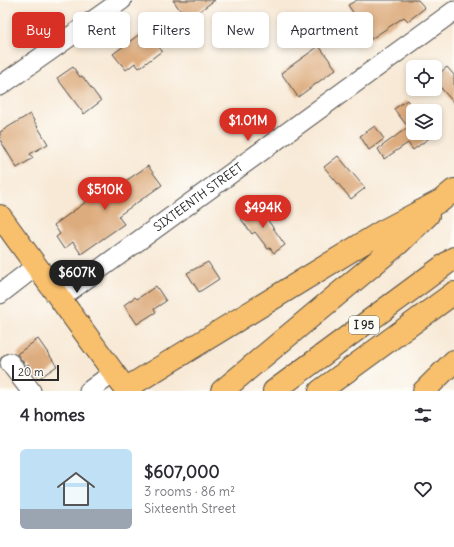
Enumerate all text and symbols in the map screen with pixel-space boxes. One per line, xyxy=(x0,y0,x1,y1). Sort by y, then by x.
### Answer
chip: Buy xyxy=(12,12,65,48)
chip: Rent xyxy=(73,12,130,48)
chip: Filters xyxy=(138,12,204,48)
chip: New xyxy=(212,12,269,48)
chip: Apartment xyxy=(277,12,373,48)
map controls xyxy=(406,60,442,140)
button: locate xyxy=(406,60,442,96)
button: layers xyxy=(406,104,442,140)
pin: $1.01M xyxy=(215,108,281,142)
text: $1.01M xyxy=(228,112,268,129)
street label: SIXTEENTH STREET xyxy=(150,159,245,234)
pin: $510K xyxy=(77,177,133,211)
text: $510K xyxy=(87,181,123,198)
pin: $494K xyxy=(235,195,291,229)
text: $494K xyxy=(244,199,282,216)
pin: $607K xyxy=(49,260,105,294)
text: $607K xyxy=(58,264,96,281)
road number: I 95 xyxy=(349,316,379,334)
scale bar xyxy=(12,363,59,382)
text: 20 m xyxy=(18,365,44,379)
text: 4 homes xyxy=(20,404,85,426)
icon: filters xyxy=(412,404,434,426)
text: $607,000 xyxy=(144,461,220,483)
icon: home xyxy=(52,465,100,513)
icon: heart xyxy=(412,478,434,500)
text: 3 rooms · 86 m² xyxy=(144,483,235,500)
text: Sixteenth Street xyxy=(144,500,236,517)

